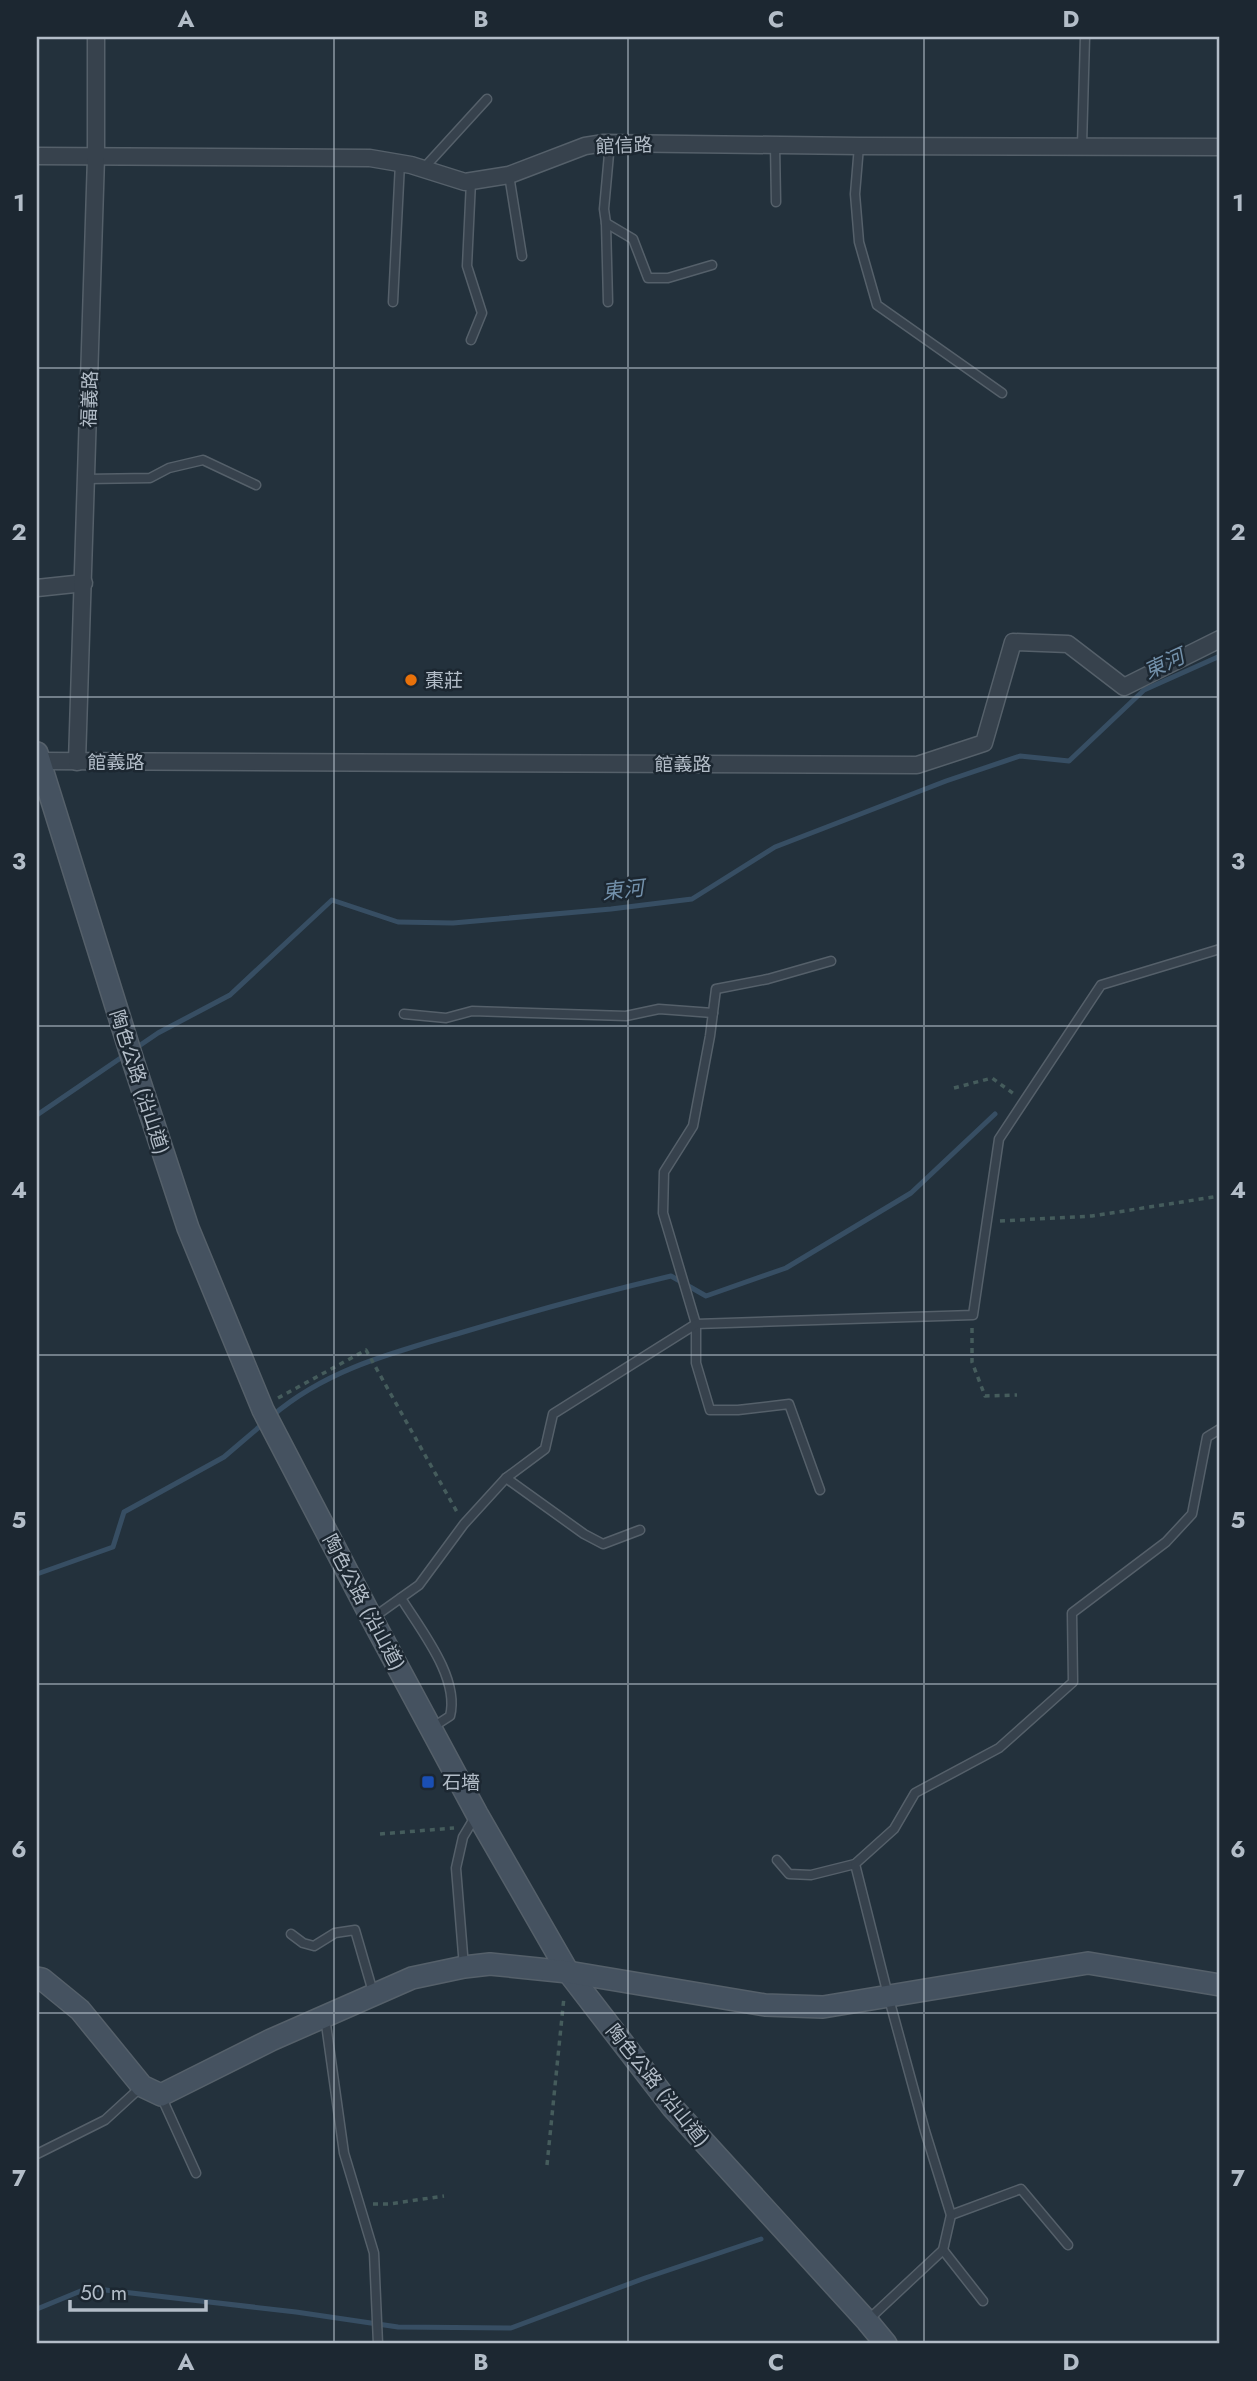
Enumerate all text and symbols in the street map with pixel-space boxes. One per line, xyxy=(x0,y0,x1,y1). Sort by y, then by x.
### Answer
text: A xyxy=(177,2,195,36)
text: B xyxy=(473,2,489,36)
text: C xyxy=(768,2,784,36)
text: D xyxy=(1063,2,1080,36)
street label: 館信路 xyxy=(595,131,653,160)
text: 1 xyxy=(13,186,25,220)
text: 1 xyxy=(1232,186,1244,220)
street label: 福義路 xyxy=(75,370,104,428)
text: 2 xyxy=(11,515,27,549)
text: 2 xyxy=(1230,515,1246,549)
water label: 東河 xyxy=(1139,640,1193,686)
place label: 棗莊 xyxy=(425,667,463,694)
marker: 棗莊 xyxy=(403,672,419,688)
street label: 館義路 xyxy=(87,749,145,776)
street label: 館義路 xyxy=(654,751,712,778)
text: 3 xyxy=(12,844,26,878)
text: 3 xyxy=(1231,844,1245,878)
water label: 東河 xyxy=(601,872,649,907)
street label: 陶色公路 (沿山道) xyxy=(103,1006,176,1158)
text: 4 xyxy=(11,1173,27,1207)
text: 4 xyxy=(1230,1173,1246,1207)
text: 5 xyxy=(12,1503,26,1537)
text: 5 xyxy=(1231,1503,1245,1537)
street label: 陶色公路 (沿山道) xyxy=(316,1529,411,1675)
place label: 石墻 xyxy=(442,1769,480,1796)
marker: 石墻 xyxy=(420,1774,436,1790)
text: 6 xyxy=(11,1832,27,1866)
text: 6 xyxy=(1230,1832,1246,1866)
street label: 陶色公路 (沿山道) xyxy=(600,2018,715,2152)
text: 7 xyxy=(12,2161,26,2195)
text: 7 xyxy=(1231,2161,1245,2195)
scale bar xyxy=(70,2269,206,2313)
text: 50 m xyxy=(80,2278,127,2308)
text: A xyxy=(177,2345,195,2379)
text: B xyxy=(473,2345,489,2379)
text: C xyxy=(768,2345,784,2379)
text: D xyxy=(1063,2345,1080,2379)

